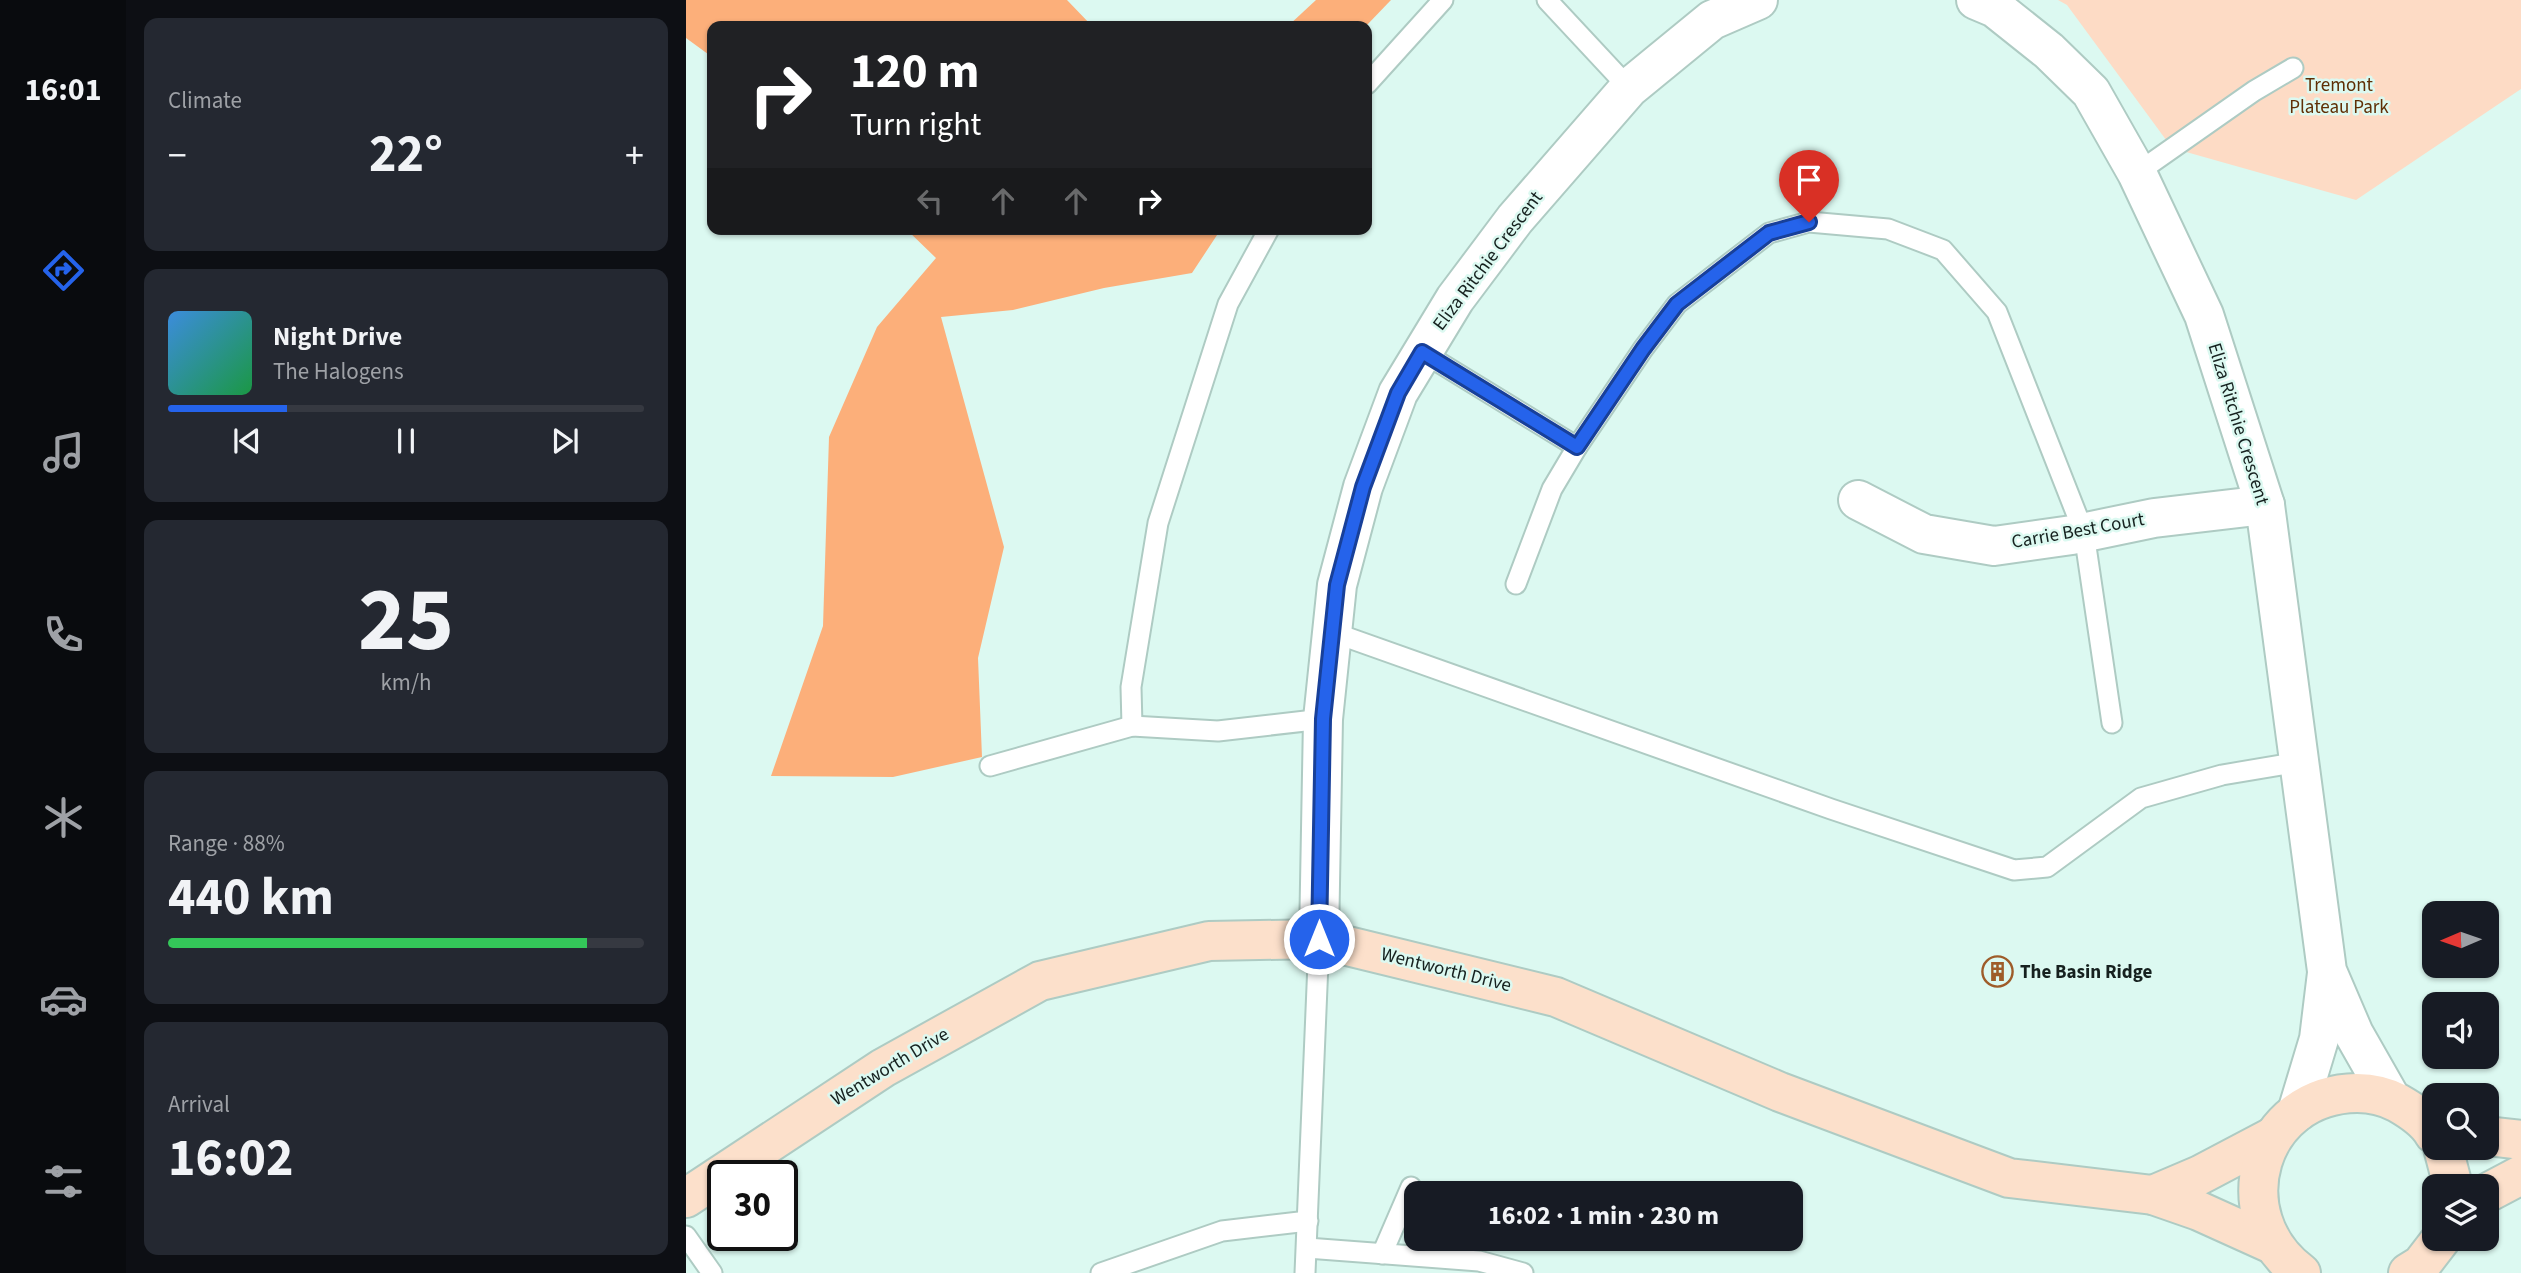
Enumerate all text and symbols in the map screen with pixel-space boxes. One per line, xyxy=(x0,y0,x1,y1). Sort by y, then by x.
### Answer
text: 120 m xyxy=(850,37,979,107)
icon: right xyxy=(735,49,826,140)
text: 16:01 xyxy=(24,67,102,113)
park label: Tremont Plateau Park xyxy=(2289,72,2389,121)
text: Climate xyxy=(168,84,242,117)
text: Turn right xyxy=(850,102,981,148)
text: 22° xyxy=(369,118,443,192)
text: − xyxy=(168,129,187,183)
text: + xyxy=(625,129,644,183)
pin xyxy=(1779,150,1839,222)
icon: arrive xyxy=(1790,161,1828,199)
icon: left xyxy=(911,182,949,220)
icon: ahead xyxy=(984,182,1022,220)
icon: ahead xyxy=(1057,182,1095,220)
icon: right xyxy=(1130,182,1168,220)
street label: Eliza Ritchie Crescent xyxy=(1427,185,1550,336)
icon: directions xyxy=(39,246,88,295)
text: Night Drive xyxy=(273,318,402,355)
street label: Eliza Ritchie Crescent xyxy=(2200,340,2276,509)
text: The Halogens xyxy=(273,355,404,388)
icon: previous xyxy=(228,422,266,460)
icon: pause xyxy=(387,422,425,460)
icon: next xyxy=(546,422,584,460)
icon: music xyxy=(39,428,88,477)
street label: Carrie Best Court xyxy=(2009,506,2147,556)
text: 25 xyxy=(358,556,454,685)
icon: phone xyxy=(39,610,88,659)
text: km/h xyxy=(380,666,432,699)
icon: climate xyxy=(39,793,88,842)
text: Range · 88% xyxy=(168,827,285,860)
text: 440 km xyxy=(168,861,334,935)
north arrow xyxy=(2422,901,2499,978)
map controls xyxy=(2422,901,2499,1251)
position arrow xyxy=(1282,902,1356,976)
street label: Wentworth Drive xyxy=(1378,941,1514,999)
building icon: The Basin Ridge xyxy=(1980,955,2014,989)
place label: The Basin Ridge xyxy=(2020,959,2152,986)
icon: car xyxy=(39,975,88,1024)
button: sound xyxy=(2422,992,2499,1069)
street label: Wentworth Drive xyxy=(826,1021,954,1113)
button: search xyxy=(2422,1083,2499,1160)
text: Arrival xyxy=(168,1088,230,1121)
text: 16:02 xyxy=(168,1122,293,1196)
icon: filters xyxy=(39,1157,88,1206)
speed limit sign: 30 xyxy=(707,1160,798,1251)
button: layers xyxy=(2422,1174,2499,1251)
text: 16:02 · 1 min · 230 m xyxy=(1488,1197,1719,1234)

